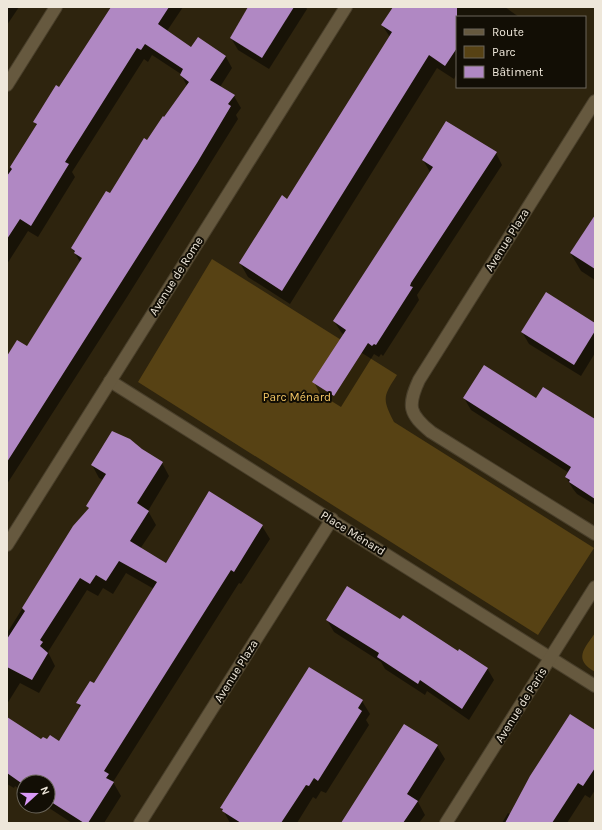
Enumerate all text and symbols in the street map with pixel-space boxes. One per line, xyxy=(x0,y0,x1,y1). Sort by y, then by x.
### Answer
legend xyxy=(456,16,586,88)
text: Route xyxy=(492,25,524,39)
text: Parc xyxy=(492,45,516,59)
text: Bâtiment xyxy=(492,65,544,79)
street label: Avenue Plaza xyxy=(482,206,532,274)
street label: Avenue de Rome xyxy=(146,234,206,318)
park label: Parc Ménard xyxy=(263,390,331,404)
street label: Place Ménard xyxy=(318,508,388,558)
street label: Avenue Plaza xyxy=(211,637,261,705)
street label: Avenue de Paris xyxy=(492,665,550,745)
north arrow xyxy=(16,774,56,814)
text: N xyxy=(37,785,52,797)

